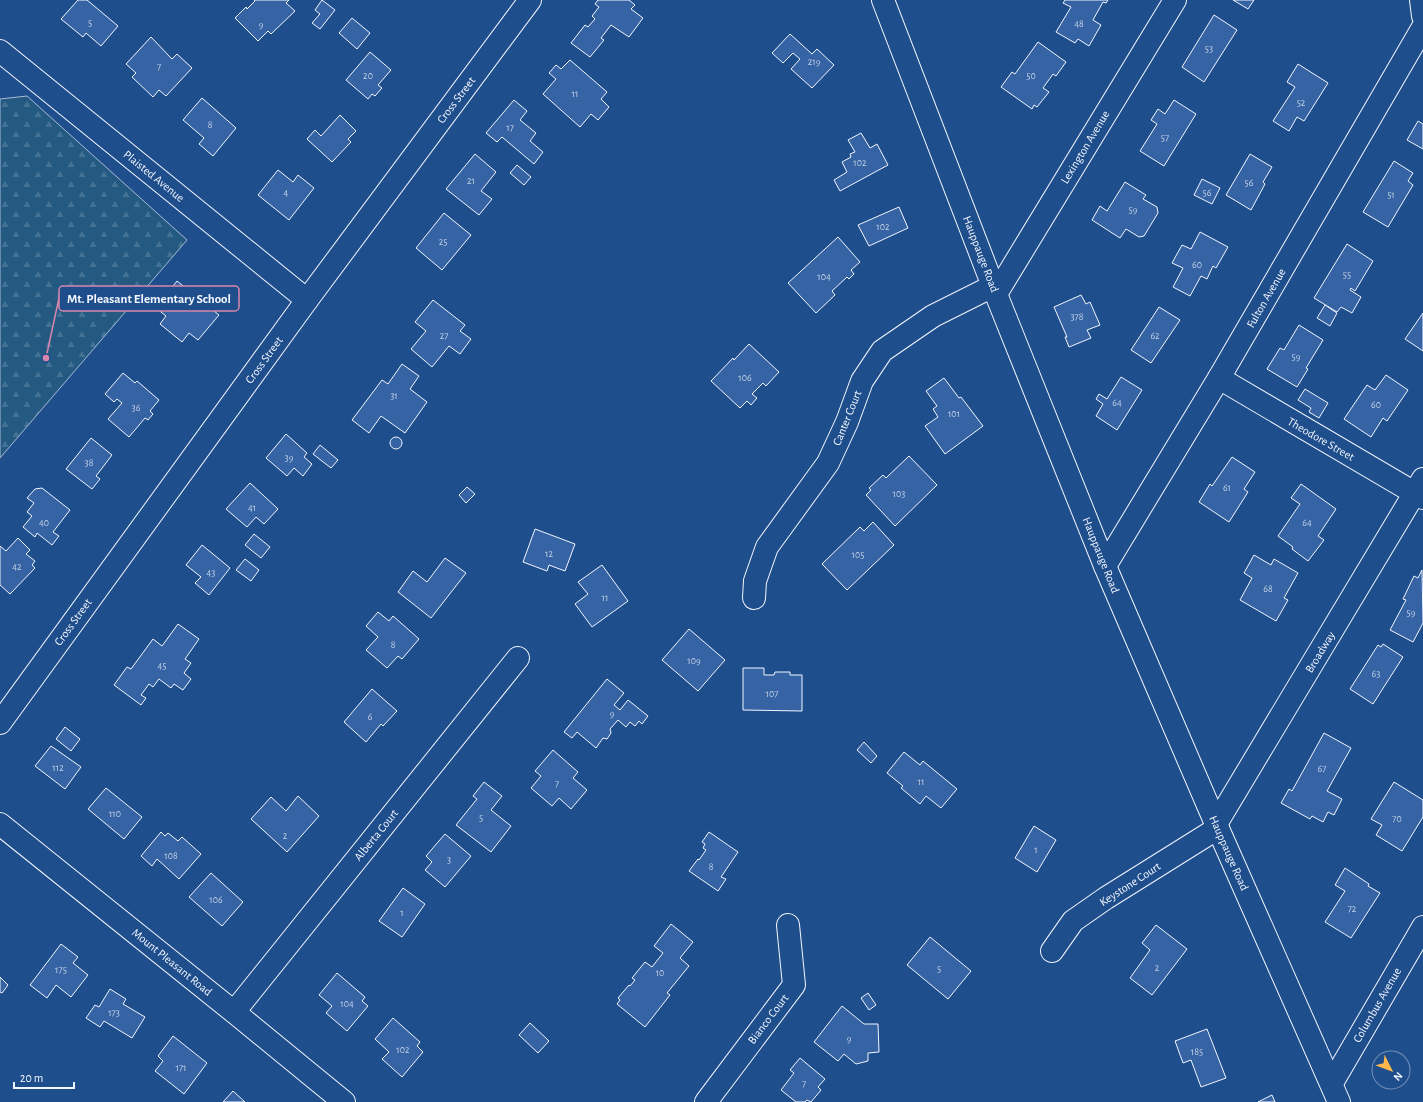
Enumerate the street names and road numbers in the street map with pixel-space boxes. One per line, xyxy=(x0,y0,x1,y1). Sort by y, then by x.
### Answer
street label: Cross Street xyxy=(435,74,477,126)
street label: Lexington Avenue xyxy=(1058,108,1112,186)
street label: Plaisted Avenue xyxy=(121,148,187,204)
street label: Hauppauge Road xyxy=(961,214,1001,294)
street label: Fulton Avenue xyxy=(1244,266,1288,330)
street label: Cross Street xyxy=(243,334,285,386)
street label: Canter Court xyxy=(830,388,864,447)
street label: Theodore Street xyxy=(1286,415,1357,463)
street label: Hauppauge Road xyxy=(1080,515,1122,595)
street label: Cross Street xyxy=(52,596,94,648)
street label: Broadway xyxy=(1303,629,1338,675)
street label: Alberta Court xyxy=(352,807,400,863)
street label: Hauppauge Road xyxy=(1207,814,1251,892)
street label: Keystone Court xyxy=(1097,860,1163,909)
street label: Mount Pleasant Road xyxy=(130,926,214,998)
street label: Columbus Avenue xyxy=(1351,966,1403,1044)
street label: Bianco Court xyxy=(745,992,791,1046)

